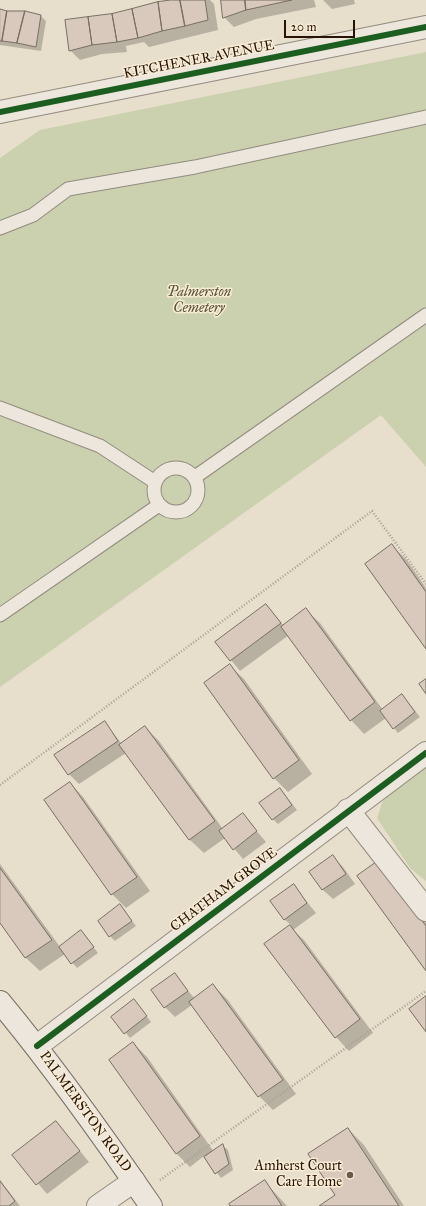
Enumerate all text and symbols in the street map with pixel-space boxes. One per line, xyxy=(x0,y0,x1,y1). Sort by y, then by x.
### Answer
scale bar xyxy=(286,12,357,38)
text: 20 m xyxy=(291,20,317,34)
street label: KITCHENER AVENUE xyxy=(122,37,276,83)
park label: Palmerston Cemetery xyxy=(167,285,231,318)
street label: CHATHAM GROVE xyxy=(167,844,281,936)
street label: PALMERSTON ROAD xyxy=(36,1048,134,1176)
place label: Amherst Court Care Home xyxy=(255,1159,342,1192)
marker: Amherst Court Care Home xyxy=(345,1170,355,1180)

